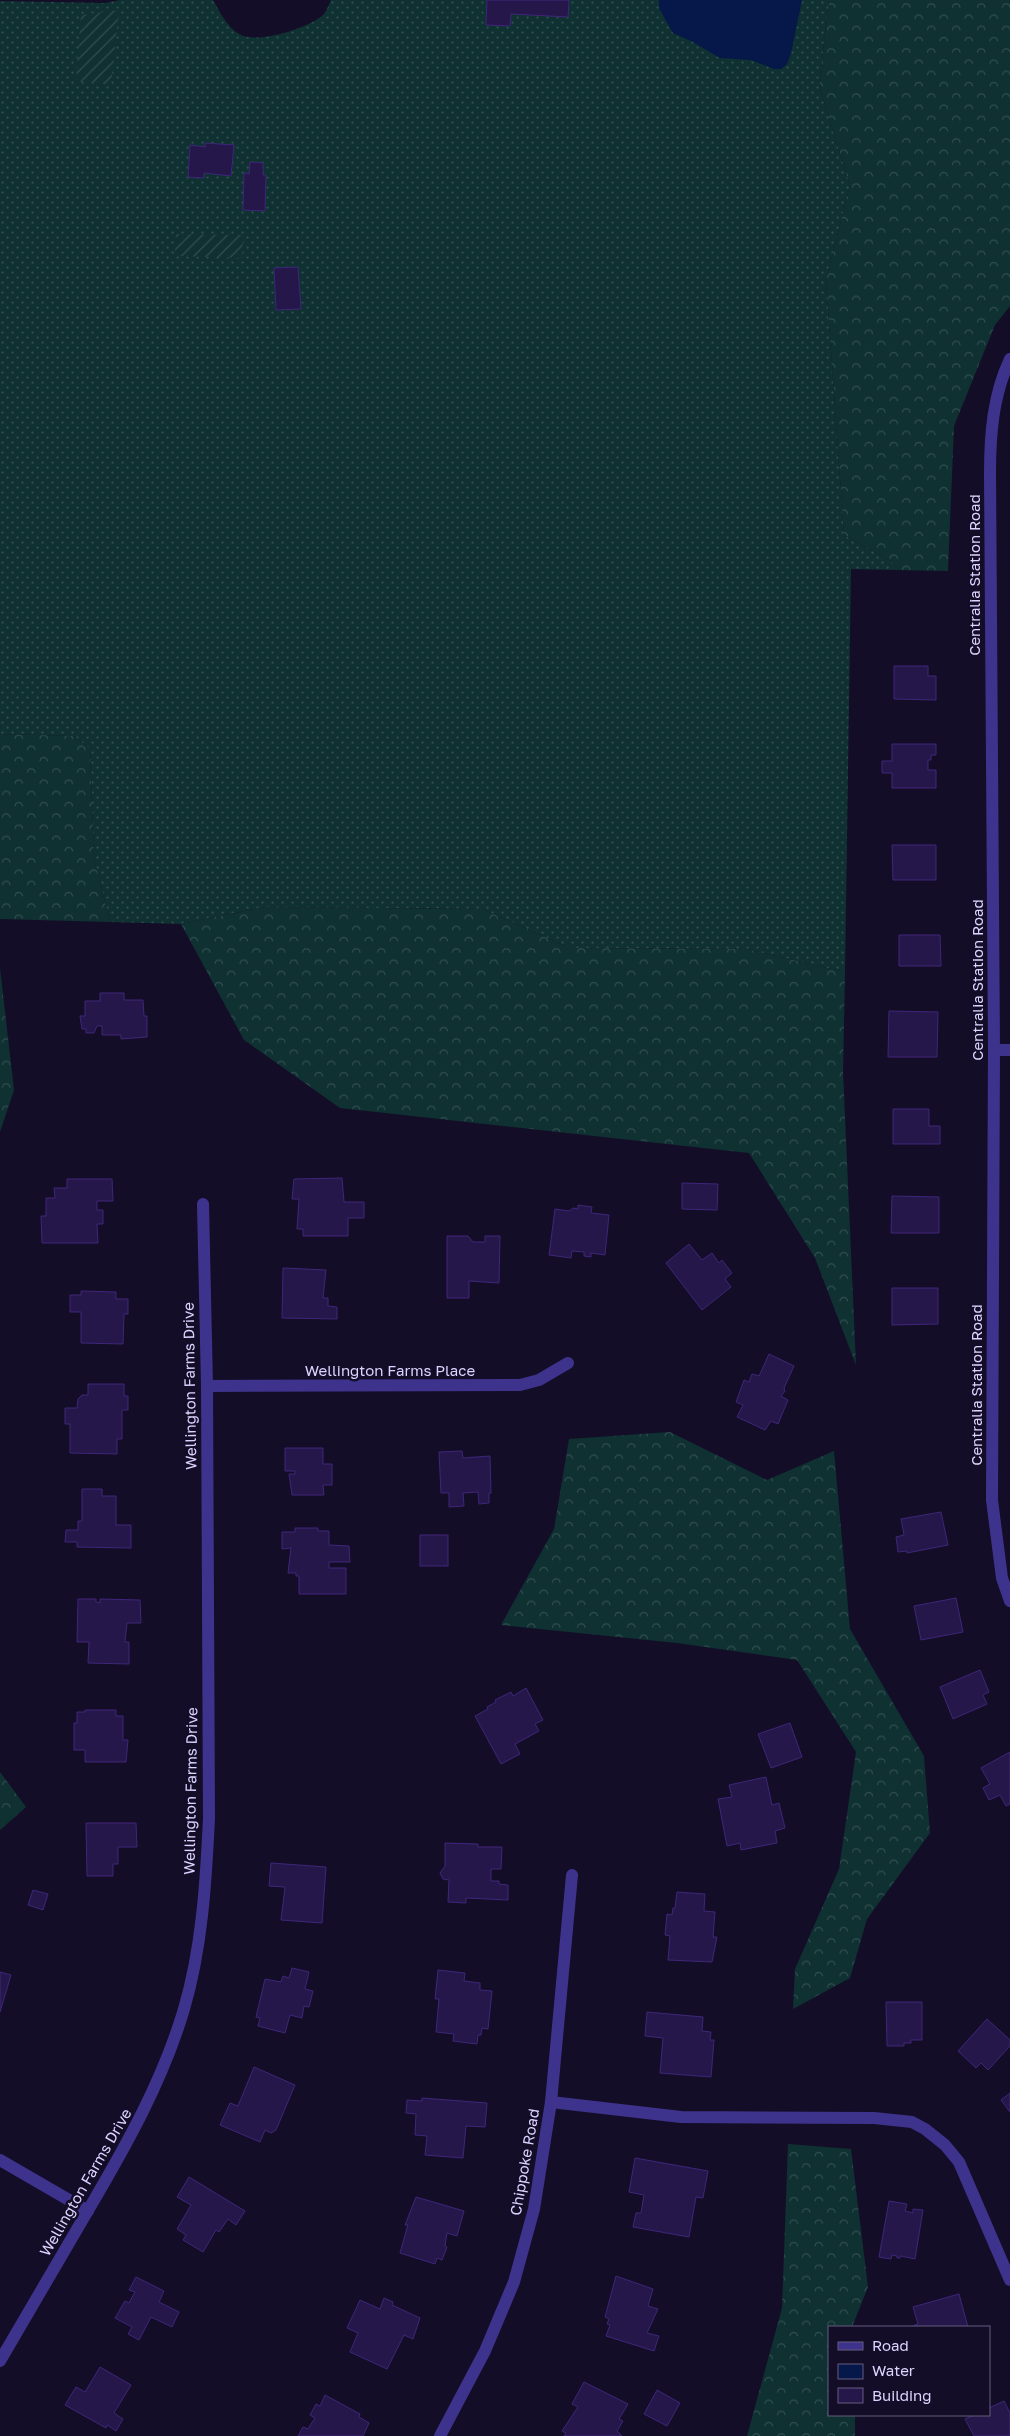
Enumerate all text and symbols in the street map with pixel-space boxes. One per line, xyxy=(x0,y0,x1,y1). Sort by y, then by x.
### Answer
street label: Centralia Station Road xyxy=(965,494,983,656)
street label: Centralia Station Road xyxy=(968,899,986,1061)
street label: Wellington Farms Drive xyxy=(179,1302,199,1470)
street label: Centralia Station Road xyxy=(967,1304,985,1466)
street label: Wellington Farms Place xyxy=(305,1361,476,1379)
street label: Wellington Farms Drive xyxy=(180,1707,200,1875)
street label: Wellington Farms Drive xyxy=(35,2105,135,2259)
street label: Chippoke Road xyxy=(506,2107,542,2217)
legend xyxy=(828,2326,990,2416)
text: Road xyxy=(872,2336,909,2354)
text: Water xyxy=(872,2361,915,2379)
text: Building xyxy=(872,2386,932,2404)

